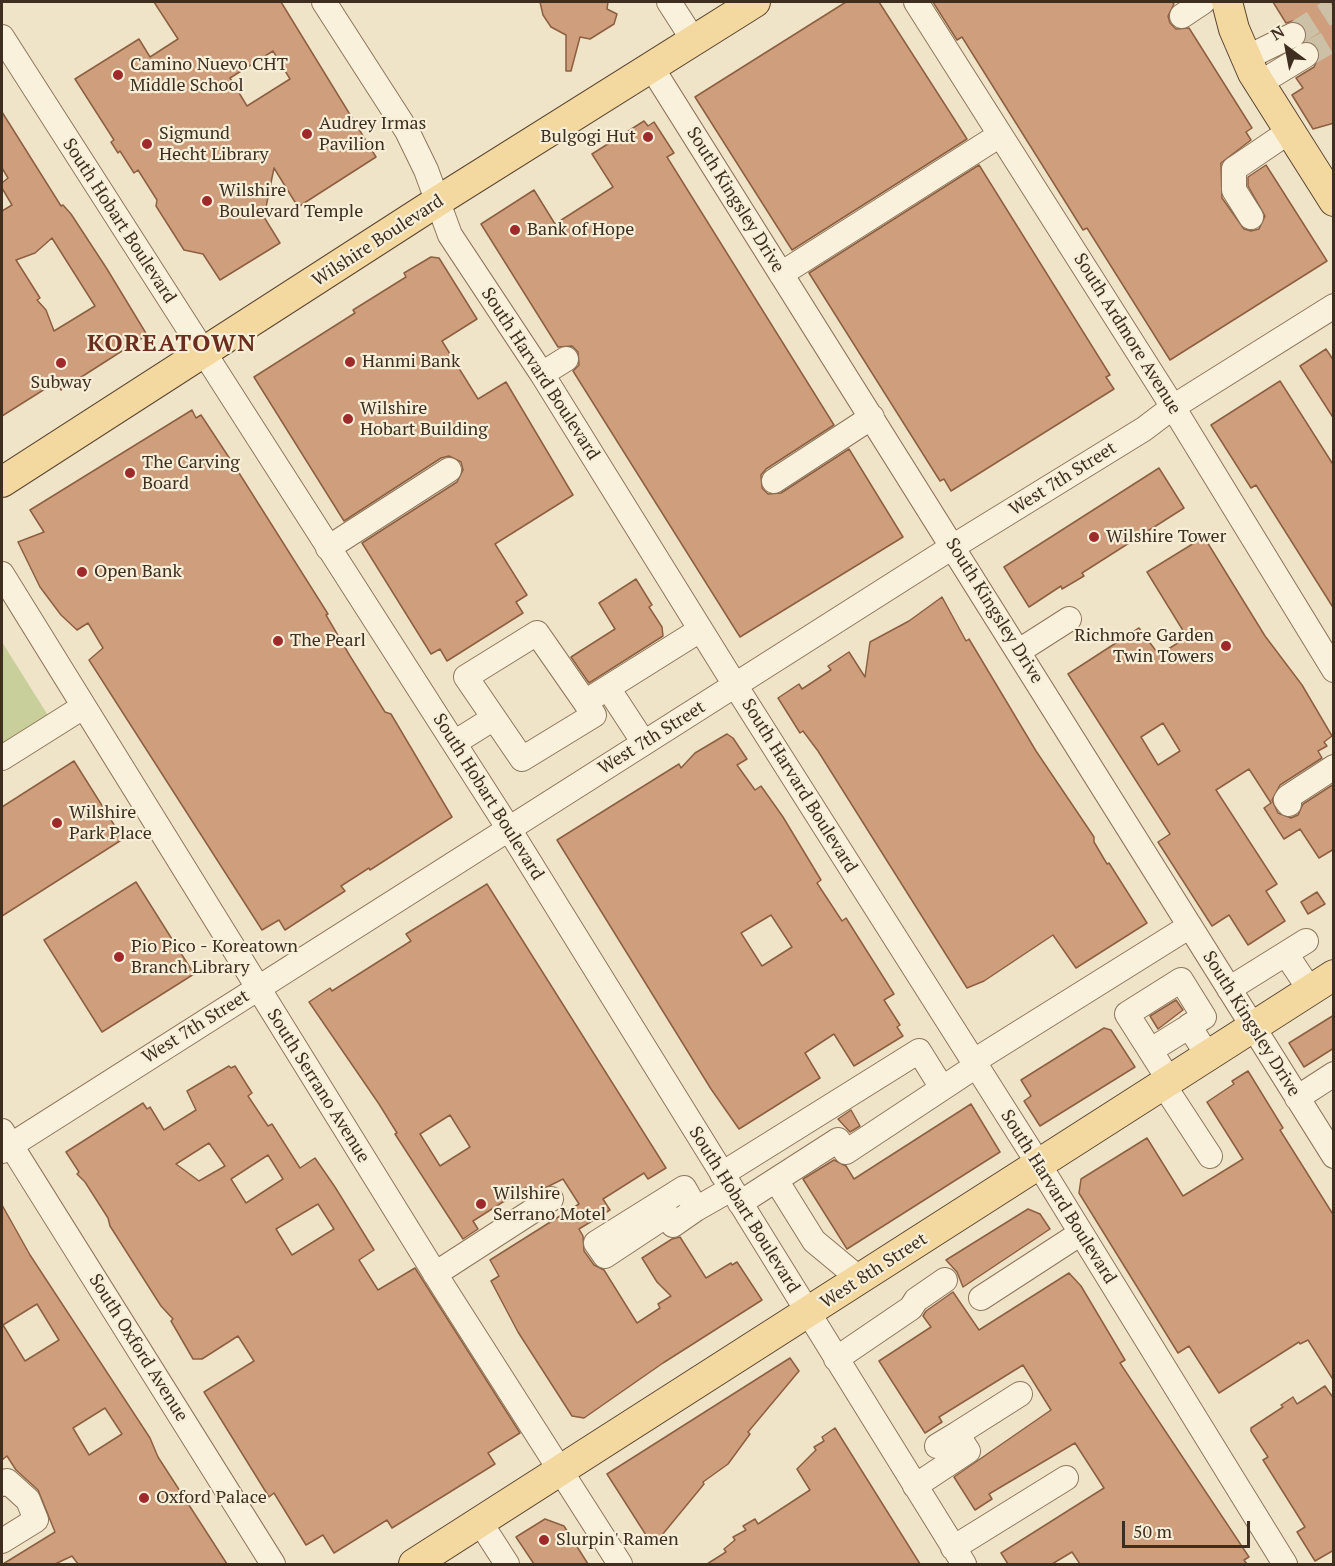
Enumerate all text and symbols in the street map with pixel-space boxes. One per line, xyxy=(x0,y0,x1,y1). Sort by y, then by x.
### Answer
north arrow xyxy=(1257,18,1317,78)
text: N xyxy=(1266,20,1288,45)
place label: Camino Nuevo CHT Middle School xyxy=(130,54,288,97)
marker: Camino Nuevo CHT Middle School xyxy=(111,68,125,82)
place label: Audrey Irmas Pavilion xyxy=(319,113,426,156)
place label: Sigmund Hecht Library xyxy=(159,123,269,166)
street label: South Kingsley Drive xyxy=(682,123,788,277)
place label: Bulgogi Hut xyxy=(540,126,636,148)
marker: Audrey Irmas Pavilion xyxy=(300,127,314,141)
marker: Bulgogi Hut xyxy=(641,130,655,144)
street label: South Hobart Boulevard xyxy=(58,135,180,307)
marker: Sigmund Hecht Library xyxy=(140,137,154,151)
place label: Wilshire Boulevard Temple xyxy=(219,180,363,222)
street label: Wilshire Boulevard xyxy=(308,190,448,292)
marker: Wilshire Boulevard Temple xyxy=(200,194,214,208)
place label: Bank of Hope xyxy=(527,219,634,241)
marker: Bank of Hope xyxy=(508,223,522,237)
street label: South Ardmore Avenue xyxy=(1069,250,1185,418)
street label: South Harvard Boulevard xyxy=(476,284,604,464)
district label: KOREATOWN xyxy=(87,330,257,358)
place label: Hanmi Bank xyxy=(362,351,460,373)
marker: Hanmi Bank xyxy=(343,355,357,369)
marker: Subway xyxy=(54,356,68,370)
place label: Subway xyxy=(31,372,91,394)
place label: Wilshire Hobart Building xyxy=(360,398,488,440)
marker: Wilshire Hobart Building xyxy=(341,412,355,426)
street label: West 7th Street xyxy=(1006,438,1120,520)
place label: The Carving Board xyxy=(142,452,240,494)
marker: The Carving Board xyxy=(123,466,137,480)
place label: Wilshire Tower xyxy=(1106,526,1226,548)
marker: Wilshire Tower xyxy=(1087,530,1101,544)
street label: South Kingsley Drive xyxy=(941,534,1047,688)
place label: Open Bank xyxy=(94,561,182,583)
marker: Open Bank xyxy=(75,565,89,579)
place label: Richmore Garden Twin Towers xyxy=(1074,625,1214,668)
place label: The Pearl xyxy=(290,630,366,652)
marker: The Pearl xyxy=(271,634,285,648)
marker: Richmore Garden Twin Towers xyxy=(1219,639,1233,653)
street label: South Harvard Boulevard xyxy=(737,695,861,877)
street label: West 7th Street xyxy=(595,697,709,779)
street label: South Hobart Boulevard xyxy=(428,710,548,884)
place label: Wilshire Park Place xyxy=(69,802,152,844)
marker: Wilshire Park Place xyxy=(50,816,64,830)
place label: Pio Pico - Koreatown Branch Library xyxy=(131,936,298,978)
street label: South Kingsley Drive xyxy=(1198,947,1304,1101)
marker: Pio Pico - Koreatown Branch Library xyxy=(112,950,126,964)
street label: West 7th Street xyxy=(139,986,253,1068)
street label: South Serrano Avenue xyxy=(262,1005,374,1167)
street label: South Harvard Boulevard xyxy=(996,1106,1120,1288)
street label: South Hobart Boulevard xyxy=(684,1123,804,1297)
place label: Wilshire Serrano Motel xyxy=(493,1183,606,1226)
marker: Wilshire Serrano Motel xyxy=(474,1197,488,1211)
street label: West 8th Street xyxy=(817,1229,931,1313)
street label: South Oxford Avenue xyxy=(84,1270,192,1426)
place label: Oxford Palace xyxy=(156,1487,267,1509)
marker: Oxford Palace xyxy=(137,1491,151,1505)
scale bar xyxy=(1125,1509,1252,1547)
text: 50 m xyxy=(1133,1519,1172,1543)
place label: Slurpin' Ramen xyxy=(556,1529,679,1551)
marker: Slurpin' Ramen xyxy=(537,1533,551,1547)

